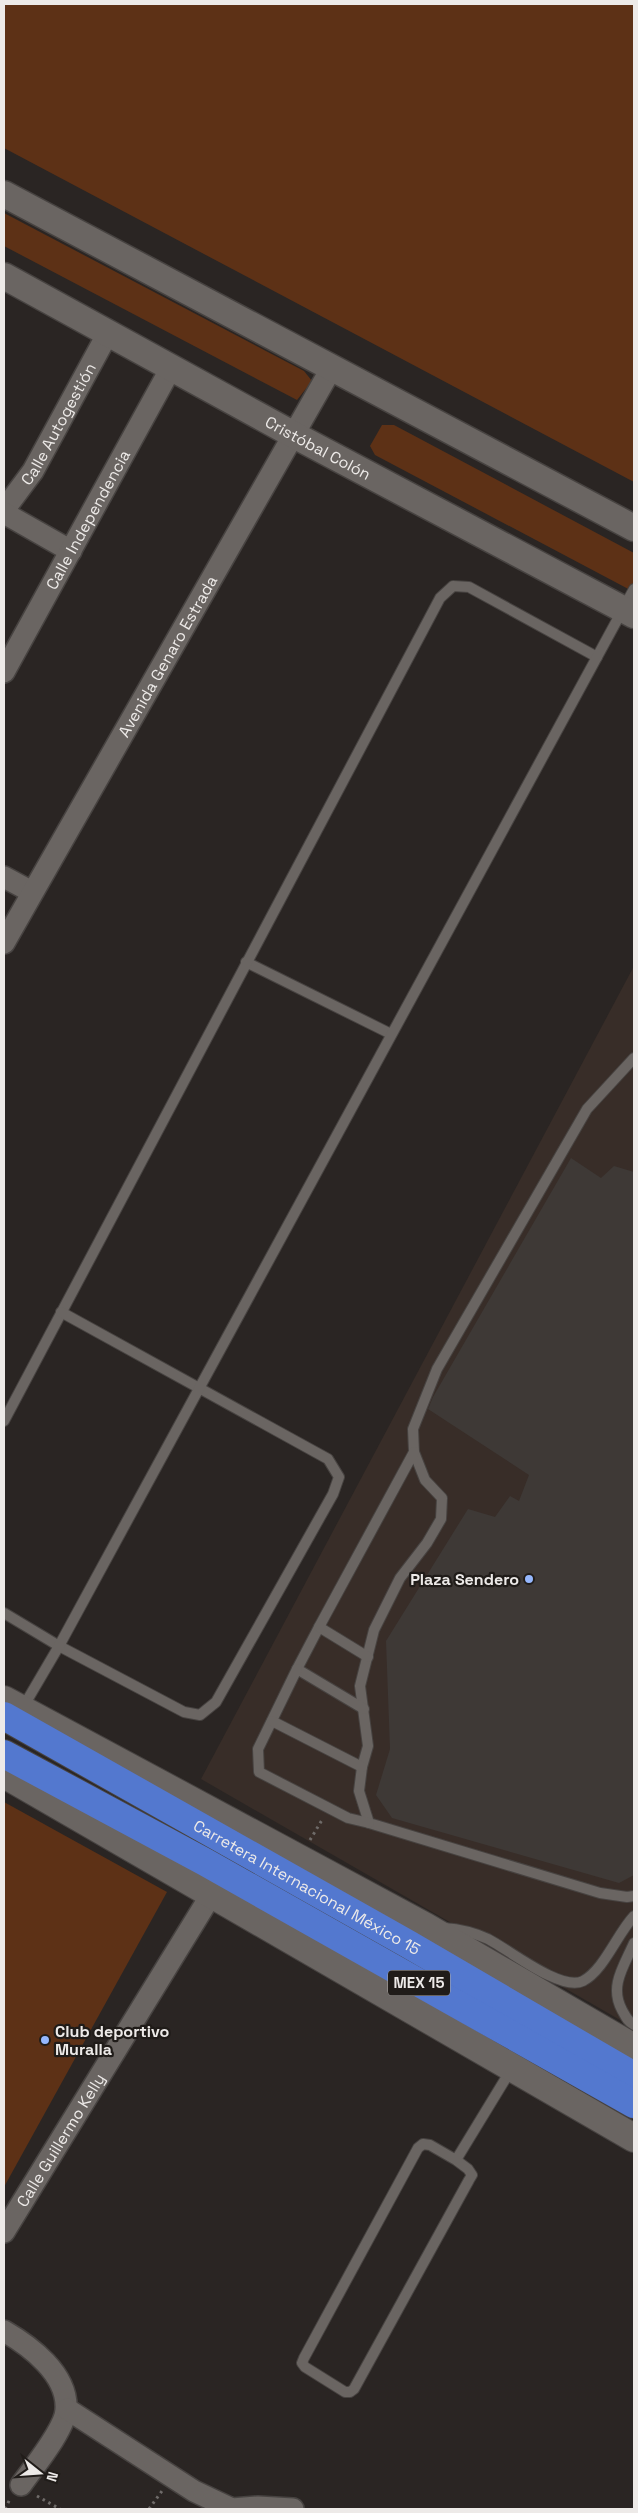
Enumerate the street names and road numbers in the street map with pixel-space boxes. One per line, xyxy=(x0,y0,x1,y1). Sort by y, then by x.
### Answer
street label: Calle Autogestión xyxy=(16,359,101,490)
street label: Cristóbal Colón xyxy=(261,411,374,485)
street label: Calle Independencia xyxy=(41,446,135,593)
street label: Avenida Genaro Estrada xyxy=(113,572,222,741)
street label: Carretera Internacional México 15 xyxy=(190,1815,424,1960)
road number: MEX 15 xyxy=(388,1970,450,1996)
street label: Calle Guillermo Kelly xyxy=(12,2070,110,2211)

